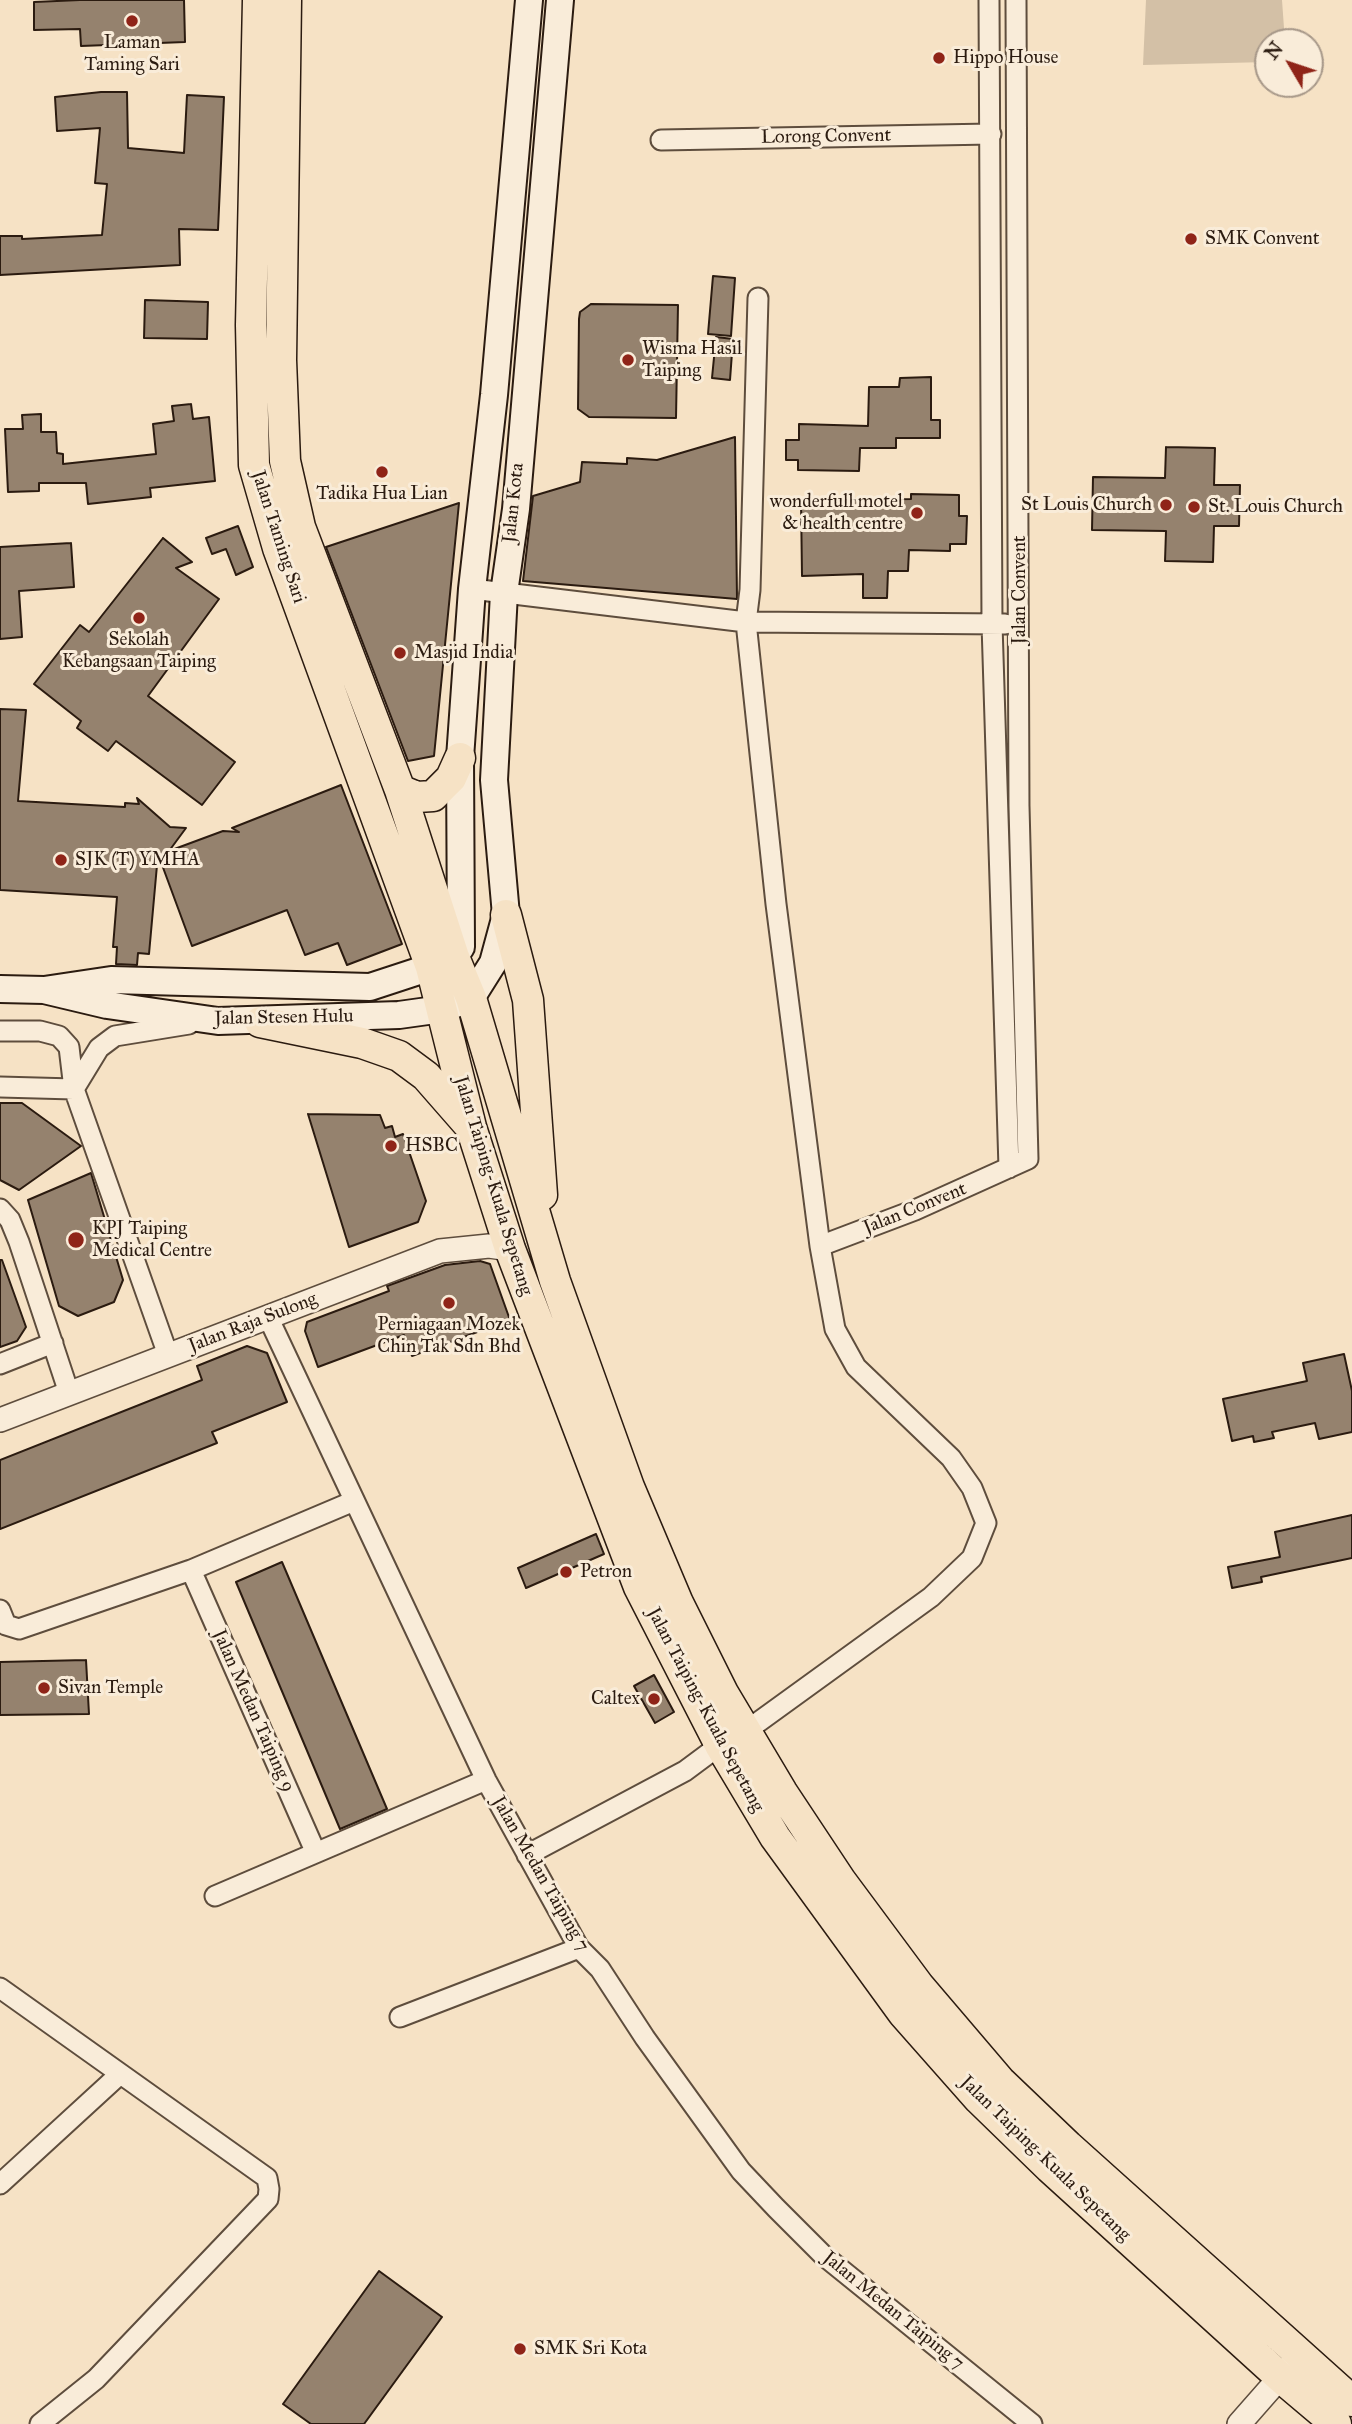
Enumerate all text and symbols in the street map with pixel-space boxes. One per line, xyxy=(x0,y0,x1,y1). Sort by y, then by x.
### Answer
marker: Laman Taming Sari xyxy=(124,13,140,29)
north arrow xyxy=(1254,28,1324,98)
place label: Laman Taming Sari xyxy=(84,32,180,76)
text: N xyxy=(1260,37,1288,64)
place label: Hippo House xyxy=(953,47,1058,69)
marker: Hippo House xyxy=(931,50,947,66)
street label: Lorong Convent xyxy=(761,124,891,150)
place label: SMK Convent xyxy=(1205,228,1319,250)
marker: SMK Convent xyxy=(1183,231,1199,247)
place label: Wisma Hasil Taiping xyxy=(642,338,742,382)
marker: Wisma Hasil Taiping xyxy=(620,352,636,368)
street label: Jalan Kota xyxy=(498,462,530,544)
marker: Tadika Hua Lian xyxy=(374,464,390,480)
street label: Jalan Taming Sari xyxy=(246,468,310,606)
place label: Tadika Hua Lian xyxy=(316,483,448,505)
place label: wonderfull motel & health centre xyxy=(770,491,903,535)
place label: St Louis Church xyxy=(1021,494,1152,516)
place label: St. Louis Church xyxy=(1208,496,1343,518)
marker: St Louis Church xyxy=(1158,497,1174,513)
marker: St. Louis Church xyxy=(1186,499,1202,515)
marker: wonderfull motel & health centre xyxy=(909,505,925,521)
street label: Jalan Convent xyxy=(1009,535,1031,645)
marker: Sekolah Kebangsaan Taiping xyxy=(131,610,147,626)
place label: Sekolah Kebangsaan Taiping xyxy=(62,629,216,673)
place label: Masjid India xyxy=(414,642,513,664)
marker: Masjid India xyxy=(392,645,408,661)
place label: SJK (T) YMHA xyxy=(75,849,200,871)
marker: SJK (T) YMHA xyxy=(53,852,69,868)
street label: Jalan Stesen Hulu xyxy=(214,1005,354,1031)
street label: Jalan Taiping-Kuala Sepetang xyxy=(449,1074,537,1298)
place label: HSBC xyxy=(405,1135,458,1157)
marker: HSBC xyxy=(383,1138,399,1154)
street label: Jalan Convent xyxy=(860,1178,970,1240)
place label: KPJ Taiping Medical Centre xyxy=(92,1218,212,1262)
marker: KPJ Taiping Medical Centre xyxy=(66,1230,86,1250)
street label: Jalan Raja Sulong xyxy=(185,1288,321,1358)
marker: Perniagaan Mozek Chin Tak Sdn Bhd xyxy=(441,1295,457,1311)
place label: Perniagaan Mozek Chin Tak Sdn Bhd xyxy=(377,1314,521,1358)
place label: Petron xyxy=(580,1561,632,1583)
marker: Petron xyxy=(558,1564,574,1580)
street label: Jalan Taiping-Kuala Sepetang xyxy=(641,1604,769,1816)
street label: Jalan Medan Taiping 9 xyxy=(207,1626,299,1796)
place label: Sivan Temple xyxy=(58,1677,163,1699)
marker: Sivan Temple xyxy=(36,1680,52,1696)
place label: Caltex xyxy=(591,1688,640,1710)
marker: Caltex xyxy=(646,1691,662,1707)
street label: Jalan Medan Taiping 7 xyxy=(486,1792,594,1956)
street label: Jalan Taiping-Kuala Sepetang xyxy=(955,2072,1135,2246)
street label: Jalan Medan Taiping 7 xyxy=(818,2247,968,2375)
place label: SMK Sri Kota xyxy=(534,2338,647,2360)
marker: SMK Sri Kota xyxy=(512,2341,528,2357)

